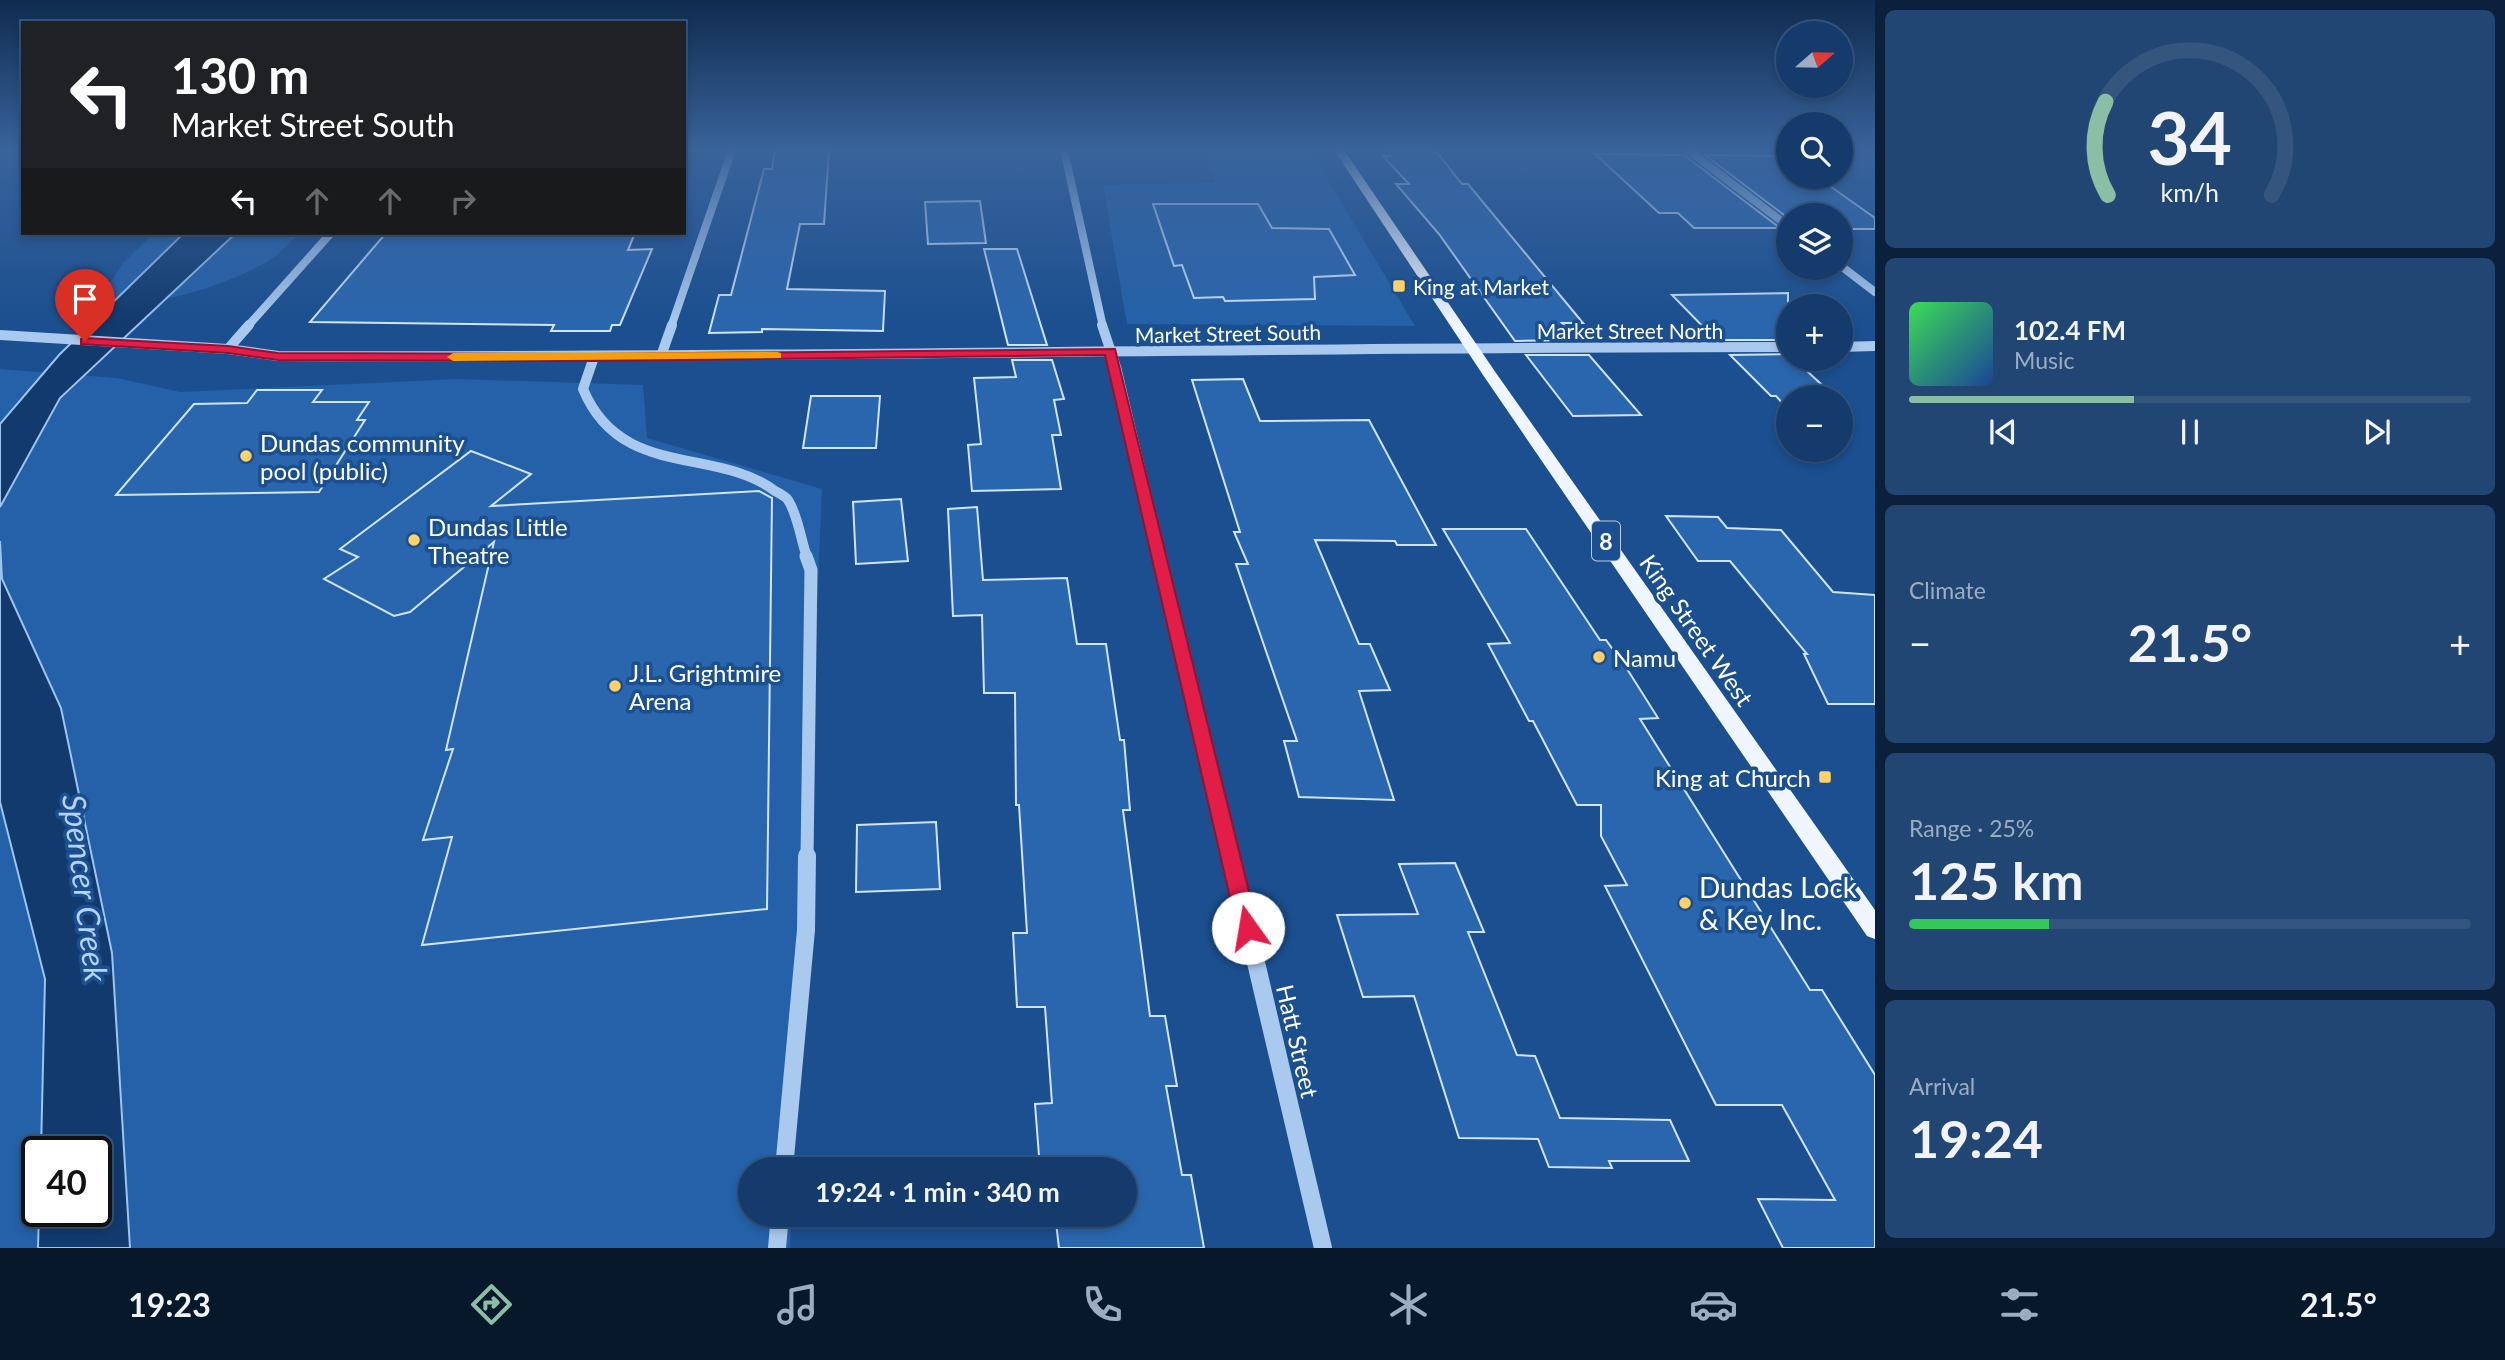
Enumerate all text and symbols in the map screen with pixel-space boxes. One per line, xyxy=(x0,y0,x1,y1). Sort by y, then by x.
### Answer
north arrow xyxy=(1776,21,1853,98)
map controls xyxy=(1776,21,1853,462)
text: 130 m xyxy=(171,46,309,104)
icon: left xyxy=(56,49,147,140)
text: 34 xyxy=(2148,93,2232,181)
text: Market Street South xyxy=(171,105,455,144)
button: search xyxy=(1776,112,1853,189)
text: km/h xyxy=(2161,177,2219,207)
icon: left xyxy=(225,182,263,220)
icon: ahead xyxy=(298,182,336,220)
icon: ahead xyxy=(371,182,409,220)
icon: right xyxy=(444,182,482,220)
button: layers xyxy=(1776,203,1853,280)
pin xyxy=(55,269,115,341)
place label: King at Market xyxy=(1413,274,1550,299)
marker: King at Market xyxy=(1391,278,1407,294)
icon: arrive xyxy=(66,280,104,318)
button: + xyxy=(1776,294,1853,371)
text: 102.4 FM xyxy=(2014,314,2126,346)
street label: Market Street North xyxy=(1537,318,1723,343)
street label: Market Street South xyxy=(1135,319,1321,347)
text: Music xyxy=(2014,346,2074,374)
button: − xyxy=(1776,385,1853,462)
icon: previous xyxy=(1984,413,2022,451)
icon: pause xyxy=(2171,413,2209,451)
icon: next xyxy=(2358,413,2396,451)
place label: Dundas community pool (public) xyxy=(260,428,465,485)
marker: Dundas community pool (public) xyxy=(238,448,254,464)
place label: Dundas Little Theatre xyxy=(428,512,568,569)
road number: 8 xyxy=(1592,522,1620,561)
marker: Dundas Little Theatre xyxy=(406,532,422,548)
street label: King Street West xyxy=(1634,549,1760,711)
text: Climate xyxy=(1909,576,1986,604)
text: 21.5° xyxy=(2128,611,2252,673)
text: − xyxy=(1909,620,1931,666)
text: + xyxy=(2449,620,2471,666)
place label: Namu xyxy=(1613,643,1676,672)
marker: Namu xyxy=(1591,649,1607,665)
place label: J.L. Grightmire Arena xyxy=(629,658,781,715)
marker: J.L. Grightmire Arena xyxy=(607,678,623,694)
place label: King at Church xyxy=(1655,763,1811,792)
marker: King at Church xyxy=(1817,769,1833,785)
water label: Spencer Creek xyxy=(55,792,117,985)
text: Range · 25% xyxy=(1909,814,2034,842)
text: 125 km xyxy=(1909,849,2083,911)
place label: Dundas Lock & Key Inc. xyxy=(1699,870,1858,936)
position arrow xyxy=(1211,891,1285,965)
marker: Dundas Lock & Key Inc. xyxy=(1677,895,1693,911)
street label: Hatt Street xyxy=(1271,981,1325,1101)
text: Arrival xyxy=(1909,1072,1975,1100)
text: 19:24 xyxy=(1909,1107,2043,1169)
speed limit sign: 40 xyxy=(21,1136,112,1227)
text: 19:24 · 1 min · 340 m xyxy=(815,1176,1060,1208)
icon: directions xyxy=(467,1280,516,1329)
icon: music xyxy=(773,1280,822,1329)
icon: phone xyxy=(1078,1280,1127,1329)
icon: climate xyxy=(1384,1280,1433,1329)
icon: car xyxy=(1689,1280,1738,1329)
icon: filters xyxy=(1995,1280,2044,1329)
text: 19:23 xyxy=(128,1285,211,1324)
text: 21.5° xyxy=(2300,1285,2377,1324)

